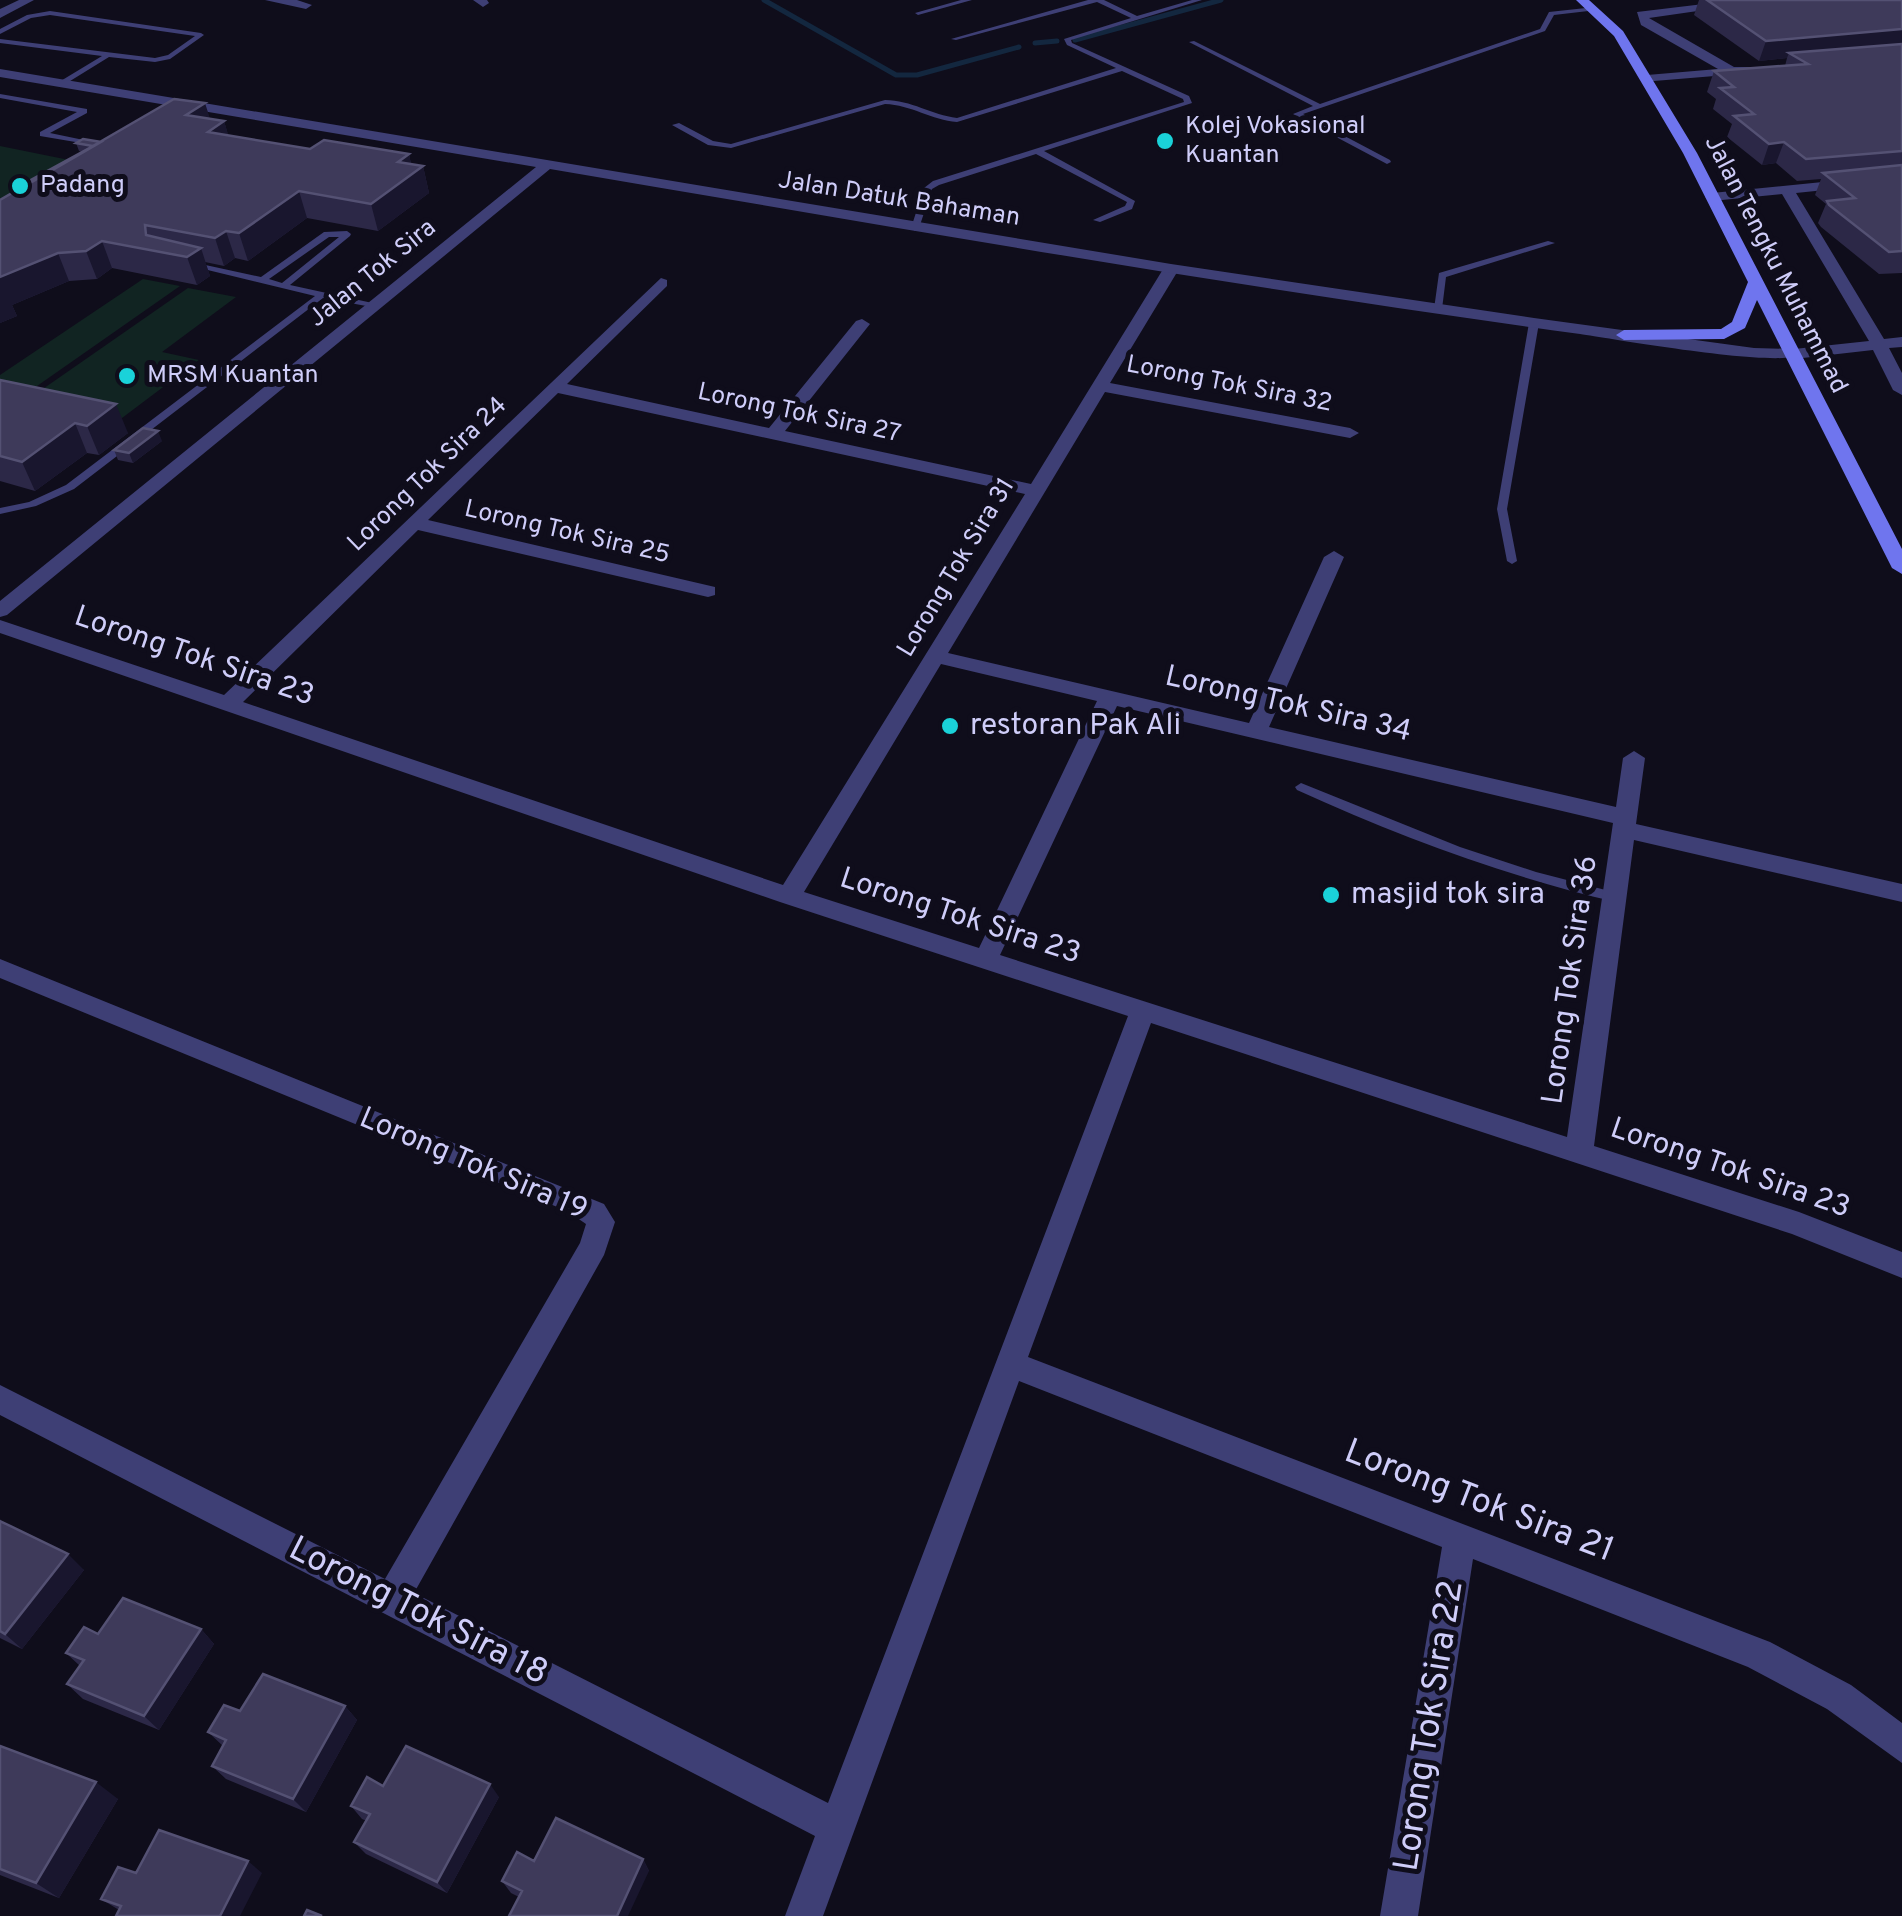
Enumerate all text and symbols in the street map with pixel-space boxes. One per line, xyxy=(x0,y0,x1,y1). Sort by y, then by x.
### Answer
place label: Kolej Vokasional Kuantan xyxy=(1185,111,1366,172)
marker: Kolej Vokasional Kuantan xyxy=(1154,130,1176,152)
street label: Jalan Tengku Muhammad xyxy=(1696,131,1854,399)
street label: Jalan Datuk Bahaman xyxy=(776,165,1022,235)
place label: Padang xyxy=(40,170,125,202)
marker: Padang xyxy=(9,175,31,197)
street label: Jalan Tok Sira xyxy=(303,213,443,335)
street label: Lorong Tok Sira 32 xyxy=(1123,349,1335,421)
place label: MRSM Kuantan xyxy=(147,360,319,392)
marker: MRSM Kuantan xyxy=(116,365,138,387)
street label: Lorong Tok Sira 27 xyxy=(694,377,904,451)
street label: Lorong Tok Sira 24 xyxy=(341,391,515,559)
street label: Lorong Tok Sira 31 xyxy=(891,473,1023,663)
street label: Lorong Tok Sira 25 xyxy=(461,494,673,572)
street label: Lorong Tok Sira 23 xyxy=(69,599,319,715)
street label: Lorong Tok Sira 34 xyxy=(1161,659,1415,751)
place label: restoran Pak Ali xyxy=(970,708,1181,745)
marker: restoran Pak Ali xyxy=(939,715,961,737)
street label: Lorong Tok Sira 36 xyxy=(1535,853,1607,1107)
street label: Lorong Tok Sira 23 xyxy=(835,861,1085,973)
place label: masjid tok sira xyxy=(1351,877,1545,914)
marker: masjid tok sira xyxy=(1320,884,1342,906)
street label: Lorong Tok Sira 19 xyxy=(353,1100,593,1230)
street label: Lorong Tok Sira 23 xyxy=(1605,1111,1855,1227)
street label: Lorong Tok Sira 21 xyxy=(1338,1430,1620,1574)
street label: Lorong Tok Sira 18 xyxy=(281,1528,555,1696)
street label: Lorong Tok Sira 22 xyxy=(1385,1578,1475,1874)

